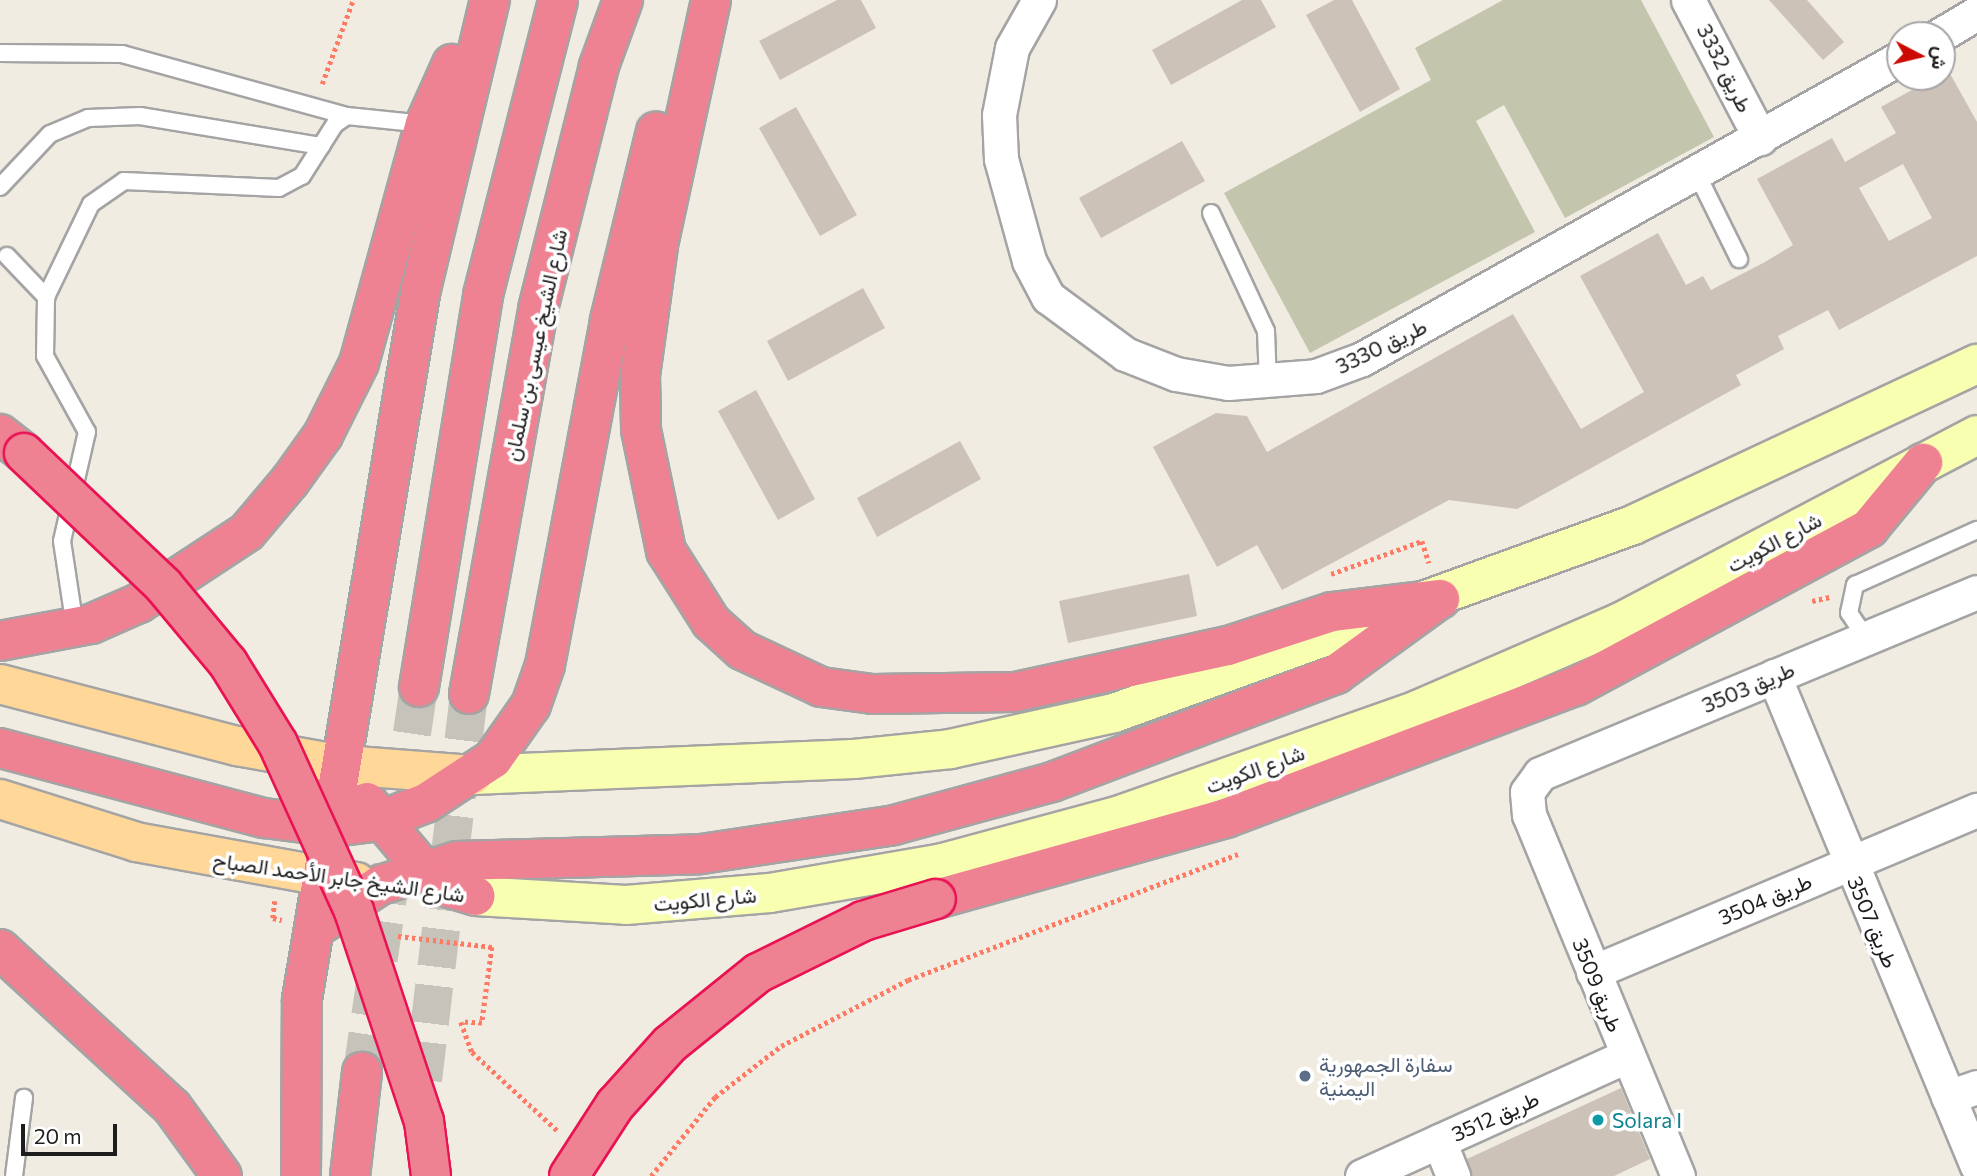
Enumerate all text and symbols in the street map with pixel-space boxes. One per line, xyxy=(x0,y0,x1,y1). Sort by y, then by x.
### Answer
street label: طريق 3332 xyxy=(1692,20,1758,116)
north arrow xyxy=(1886,21,1956,91)
text: ش xyxy=(1928,46,1953,71)
street label: شارع الشيخ عيسى بن سلمان xyxy=(498,227,572,463)
street label: طريق 3330 xyxy=(1331,313,1431,379)
street label: شارع الكويت xyxy=(1722,507,1826,577)
street label: طريق 3503 xyxy=(1698,656,1798,718)
street label: شارع الكويت xyxy=(1202,739,1308,799)
street label: شارع الشيخ جابر الأحمد الصباح xyxy=(212,847,466,907)
street label: طريق 3504 xyxy=(1715,868,1815,930)
street label: طريق 3507 xyxy=(1842,872,1904,972)
street label: شارع الكويت xyxy=(652,882,758,916)
street label: طريق 3509 xyxy=(1568,934,1628,1036)
place label: سفارة الجمهورية اليمنية xyxy=(1319,1051,1453,1101)
marker: سفارة الجمهورية اليمنية xyxy=(1297,1068,1313,1084)
street label: طريق 3512 xyxy=(1447,1086,1543,1146)
place label: Solara I xyxy=(1612,1107,1682,1133)
scale bar xyxy=(24,1110,121,1154)
marker: Solara I xyxy=(1590,1112,1606,1128)
text: 20 m xyxy=(34,1123,82,1148)

